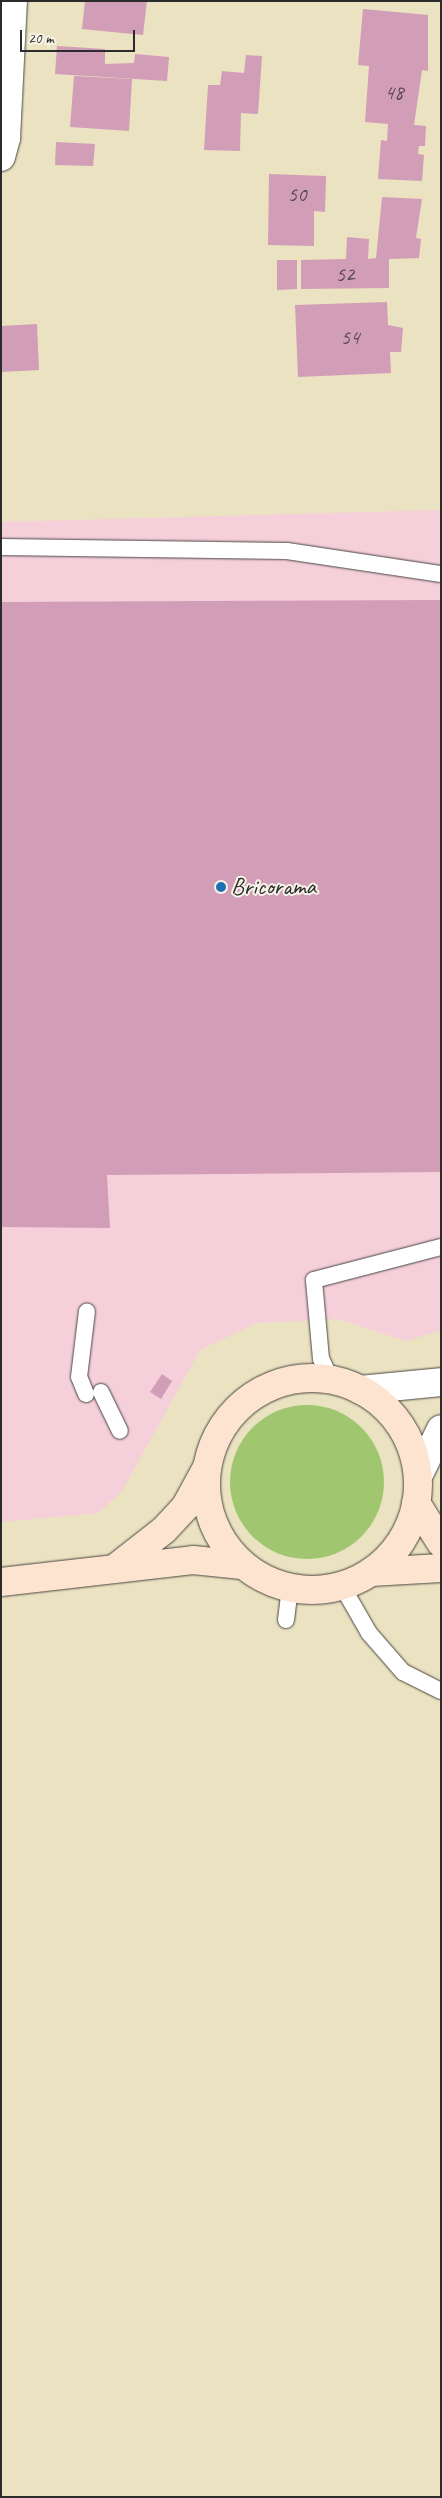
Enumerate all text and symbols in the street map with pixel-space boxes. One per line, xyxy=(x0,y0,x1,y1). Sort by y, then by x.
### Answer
scale bar xyxy=(22,20,138,52)
text: 20 m xyxy=(28,29,54,48)
house number: 48 xyxy=(385,79,403,105)
house number: 50 xyxy=(288,181,306,207)
house number: 52 xyxy=(336,261,354,287)
house number: 54 xyxy=(341,324,359,350)
place label: Bricorama xyxy=(231,873,316,901)
marker: Bricorama xyxy=(215,881,227,893)

